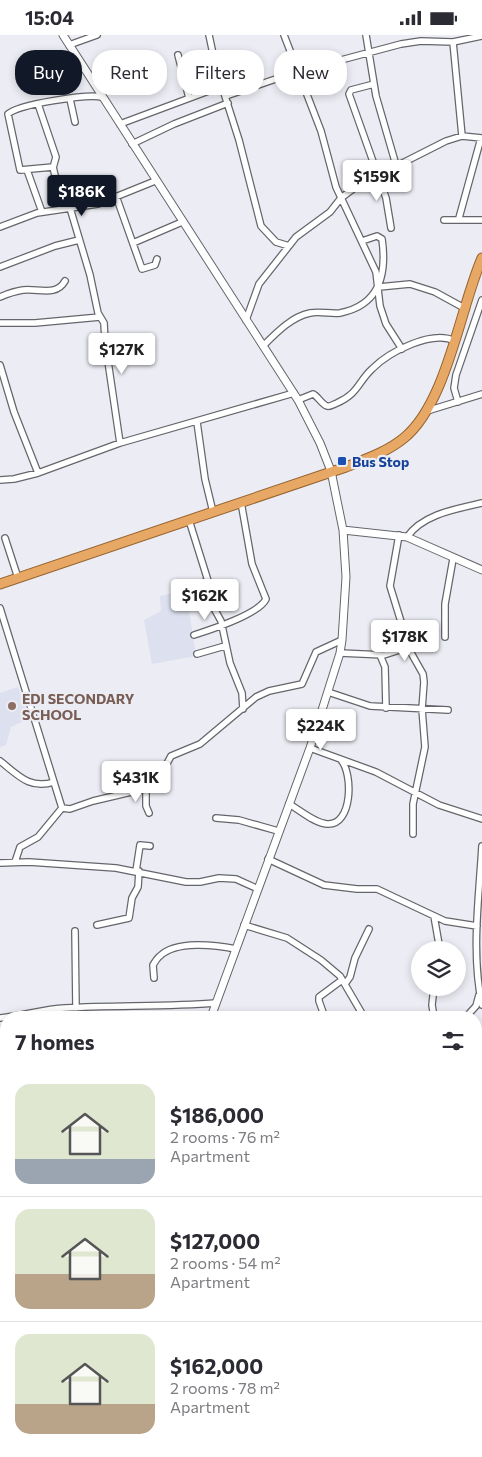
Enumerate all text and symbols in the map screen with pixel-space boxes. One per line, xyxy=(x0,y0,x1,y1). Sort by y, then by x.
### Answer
text: 15:04 xyxy=(25,6,74,29)
chip: Buy xyxy=(15,50,82,95)
chip: Rent xyxy=(92,50,167,95)
chip: Filters xyxy=(177,50,264,95)
chip: New xyxy=(274,50,347,95)
pin: $159K xyxy=(342,159,412,202)
text: $159K xyxy=(354,166,400,185)
pin: $186K xyxy=(47,175,117,217)
text: $186K xyxy=(58,181,106,200)
pin: $127K xyxy=(87,333,157,375)
text: $127K xyxy=(99,339,145,358)
place label: Bus Stop xyxy=(352,453,409,470)
marker: Bus Stop xyxy=(336,455,348,467)
pin: $162K xyxy=(170,579,240,621)
text: $162K xyxy=(182,585,228,604)
pin: $178K xyxy=(370,619,440,662)
text: $178K xyxy=(382,626,428,645)
place label: EDI SECONDARY SCHOOL xyxy=(22,690,135,723)
marker: EDI SECONDARY SCHOOL xyxy=(6,700,18,712)
pin: $224K xyxy=(286,709,356,751)
text: $224K xyxy=(297,715,345,734)
pin: $431K xyxy=(101,761,171,803)
text: $431K xyxy=(113,767,159,786)
map controls xyxy=(411,941,466,996)
button: layers xyxy=(411,941,466,996)
icon: filters xyxy=(439,1027,467,1055)
text: 7 homes xyxy=(15,1029,94,1054)
text: $186,000 xyxy=(170,1102,264,1127)
icon: home xyxy=(55,1104,115,1164)
text: 2 rooms · 76 m² xyxy=(170,1127,280,1146)
text: Apartment xyxy=(170,1146,250,1165)
text: $127,000 xyxy=(170,1228,260,1253)
icon: home xyxy=(55,1229,115,1289)
text: 2 rooms · 54 m² xyxy=(170,1253,281,1272)
text: Apartment xyxy=(170,1272,250,1291)
text: $162,000 xyxy=(170,1353,263,1378)
icon: home xyxy=(55,1354,115,1414)
text: 2 rooms · 78 m² xyxy=(170,1378,280,1397)
text: Apartment xyxy=(170,1397,250,1416)

